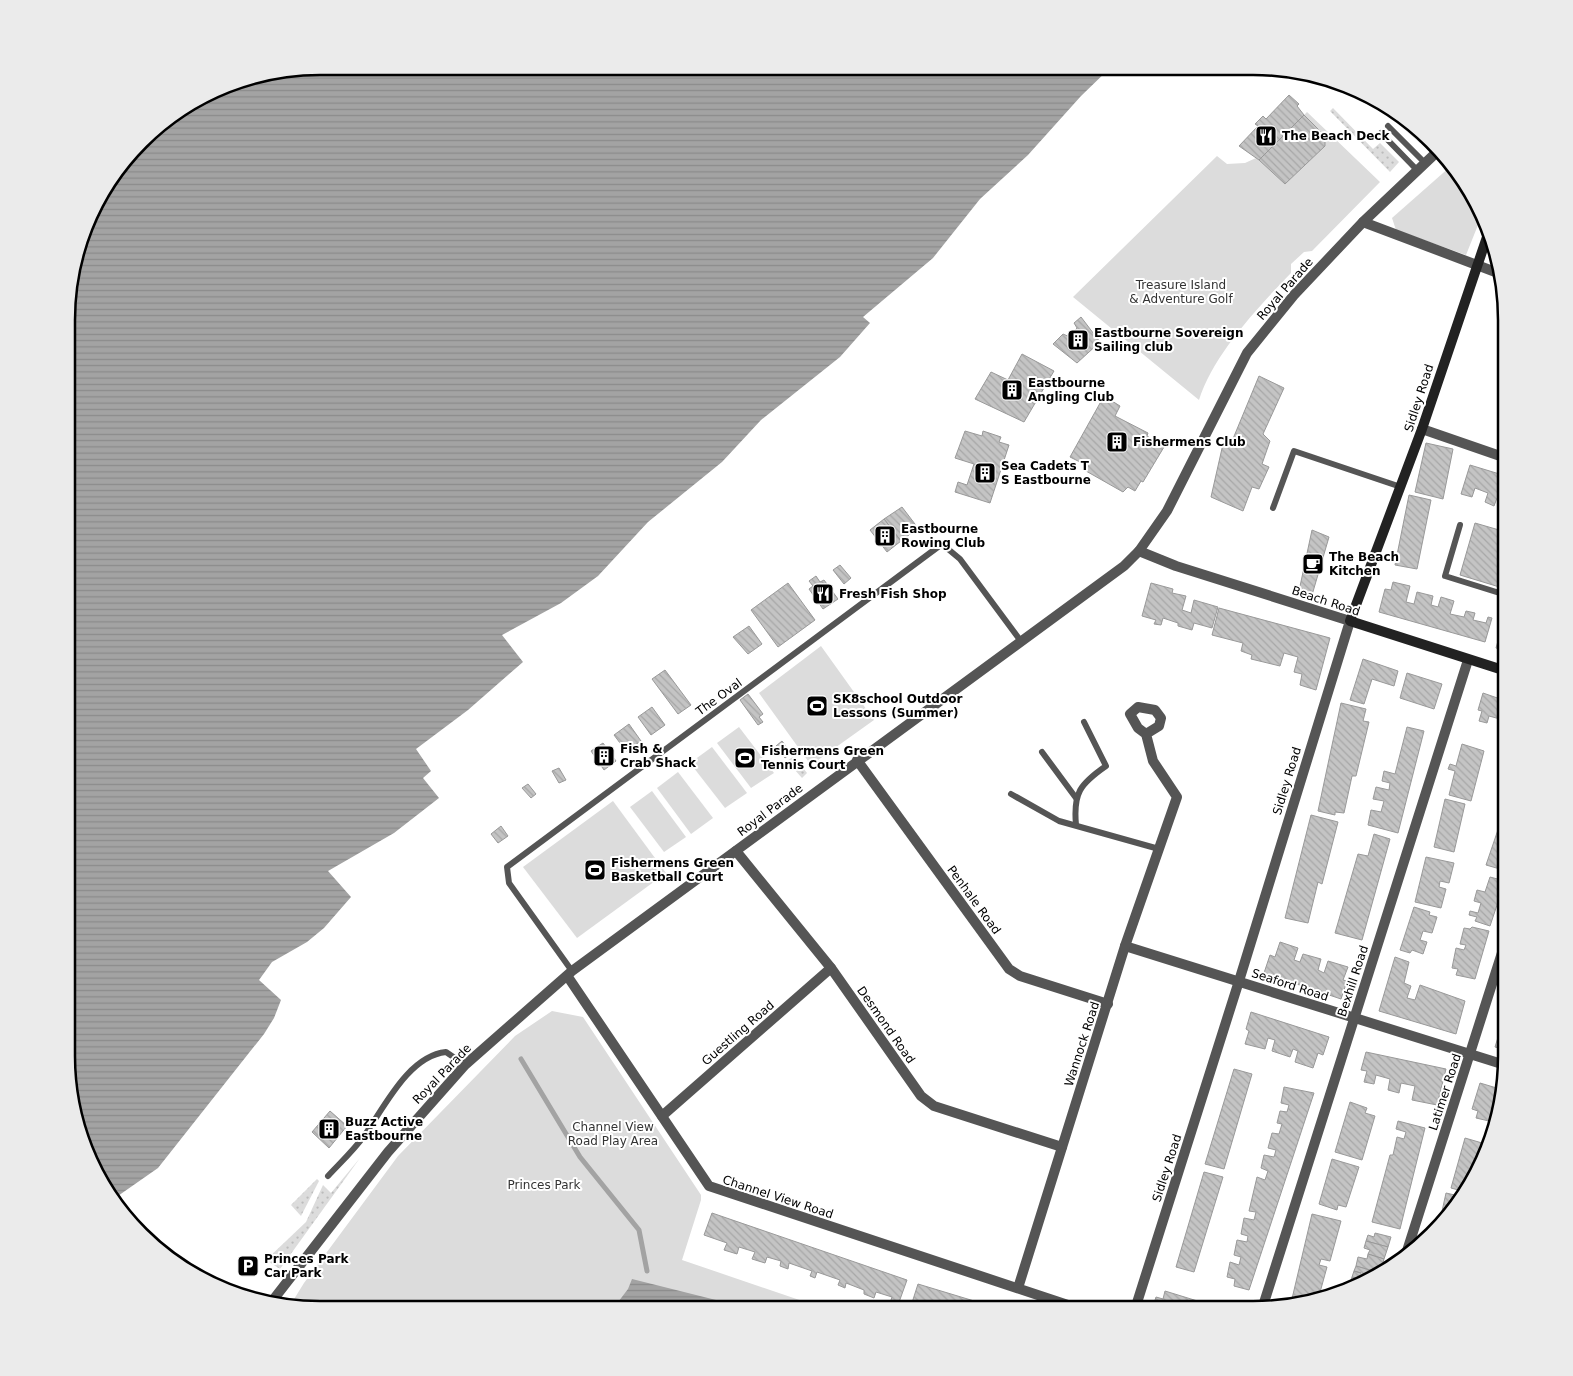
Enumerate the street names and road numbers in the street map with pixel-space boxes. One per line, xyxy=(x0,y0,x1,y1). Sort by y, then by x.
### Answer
street label: Royal Parade xyxy=(1254,255,1316,323)
street label: Sidley Road xyxy=(1401,362,1437,434)
street label: Beach Road xyxy=(1290,583,1362,619)
street label: The Oval xyxy=(692,676,745,719)
street label: Sidley Road xyxy=(1270,745,1304,817)
street label: Royal Parade xyxy=(735,781,805,839)
street label: Penhale Road xyxy=(944,863,1004,937)
street label: Bexhill Road xyxy=(1335,944,1371,1018)
street label: Seaford Road xyxy=(1250,966,1330,1004)
street label: Desmond Road xyxy=(854,984,918,1066)
street label: Guestling Road xyxy=(699,998,777,1068)
street label: Wannock Road xyxy=(1062,1000,1102,1088)
street label: Royal Parade xyxy=(410,1041,474,1107)
street label: Latimer Road xyxy=(1426,1052,1464,1132)
street label: Sidley Road xyxy=(1149,1132,1185,1204)
street label: Channel View Road xyxy=(721,1172,835,1222)

